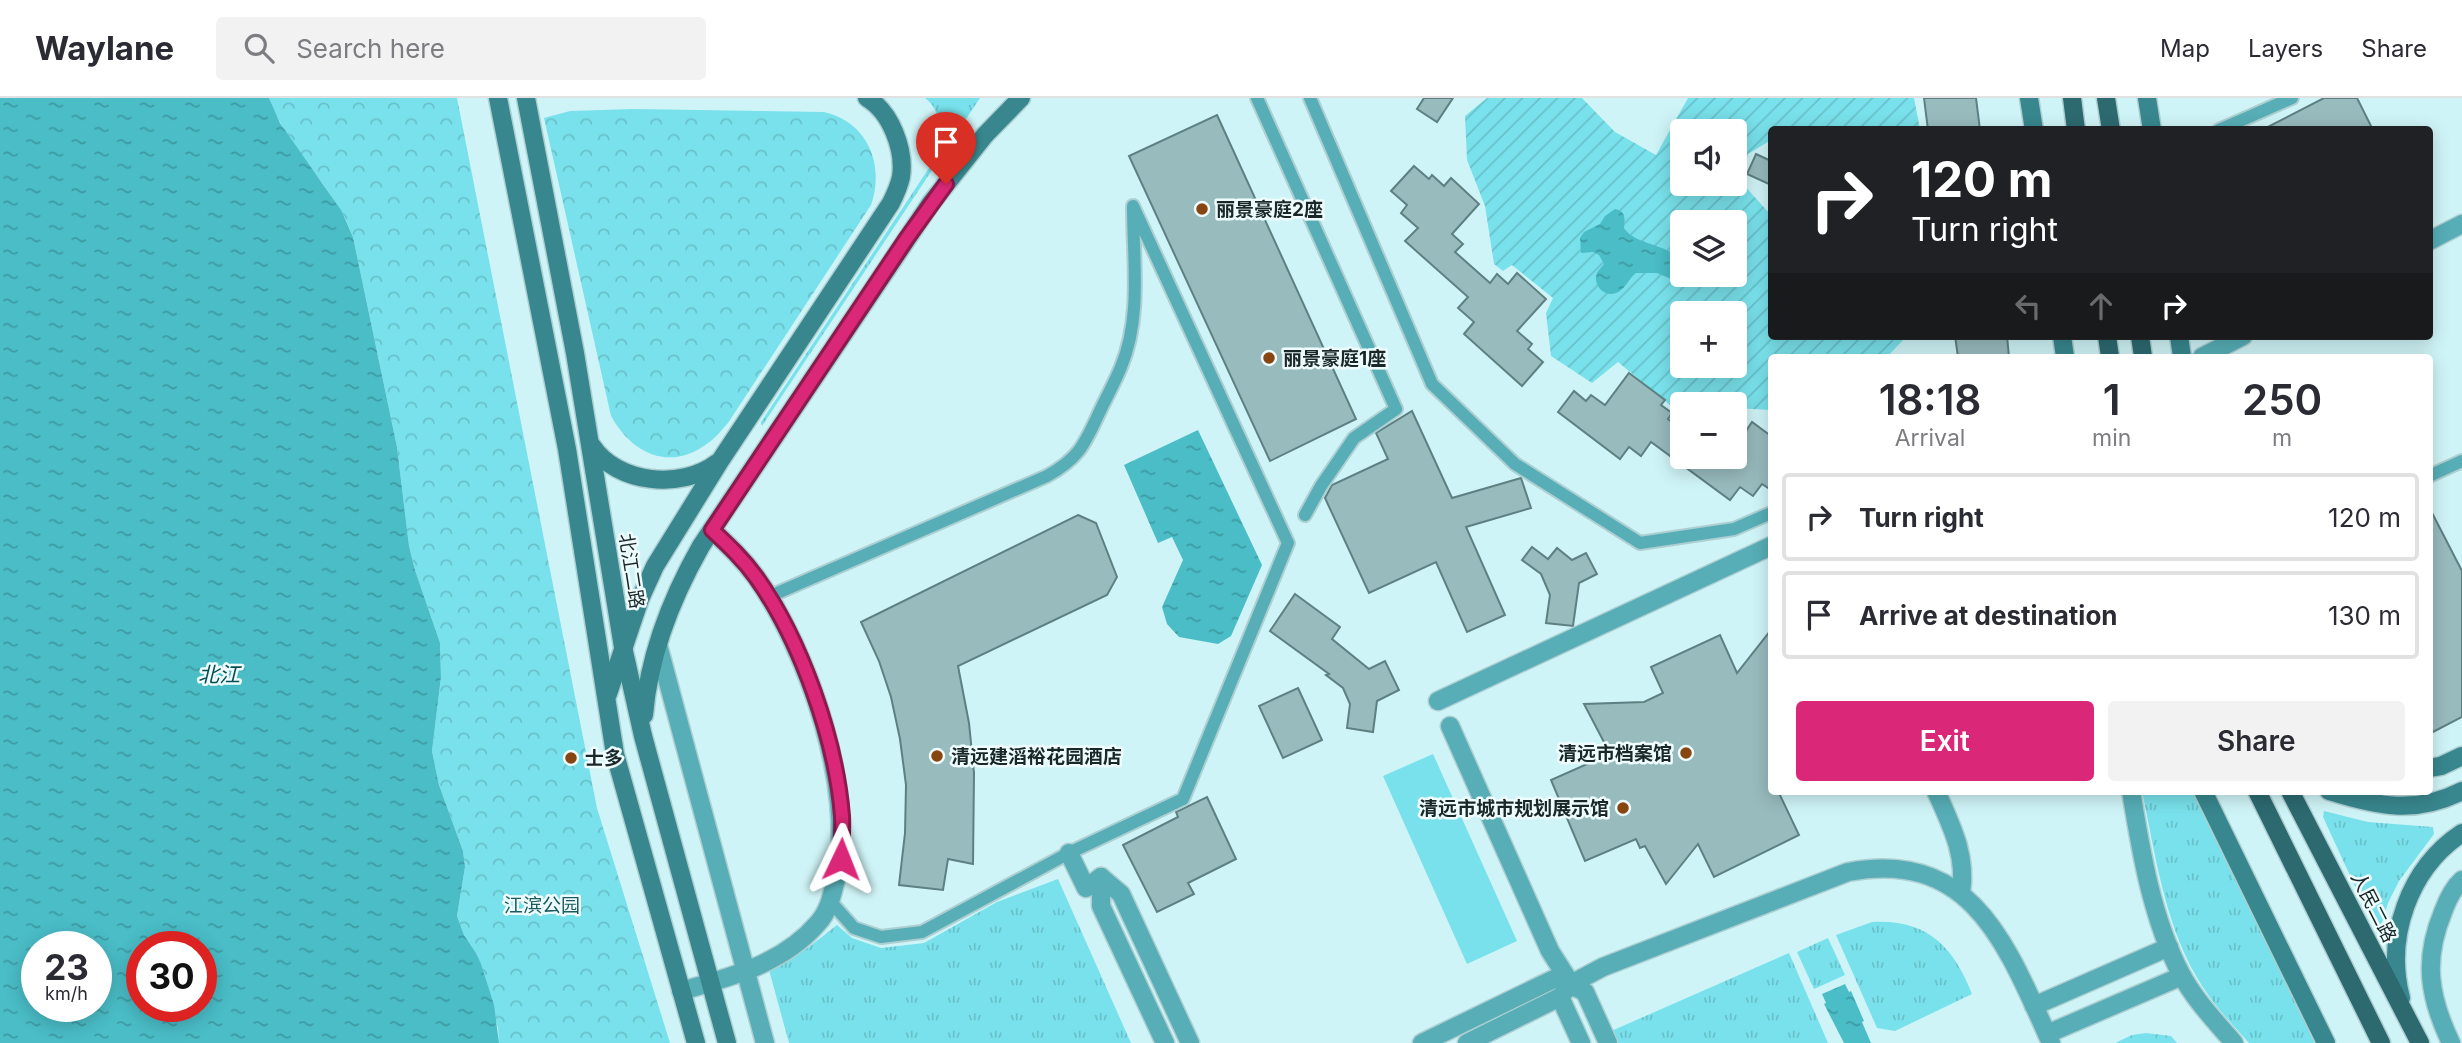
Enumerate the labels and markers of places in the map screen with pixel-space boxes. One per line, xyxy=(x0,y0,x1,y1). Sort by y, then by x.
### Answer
pin xyxy=(916,112,976,184)
place label: 丽景豪庭2座 xyxy=(1216,198,1323,221)
marker: 丽景豪庭2座 xyxy=(1194,201,1210,217)
place label: 丽景豪庭1座 xyxy=(1283,347,1386,370)
marker: 丽景豪庭1座 xyxy=(1261,350,1277,366)
place label: 清远市档案馆 xyxy=(1558,742,1672,765)
place label: 清远建滔裕花园酒店 xyxy=(951,745,1122,768)
marker: 清远市档案馆 xyxy=(1678,745,1694,761)
place label: 士多 xyxy=(585,747,623,770)
marker: 清远建滔裕花园酒店 xyxy=(929,748,945,764)
marker: 士多 xyxy=(563,750,579,766)
place label: 清远市城市规划展示馆 xyxy=(1419,797,1609,820)
marker: 清远市城市规划展示馆 xyxy=(1615,800,1631,816)

